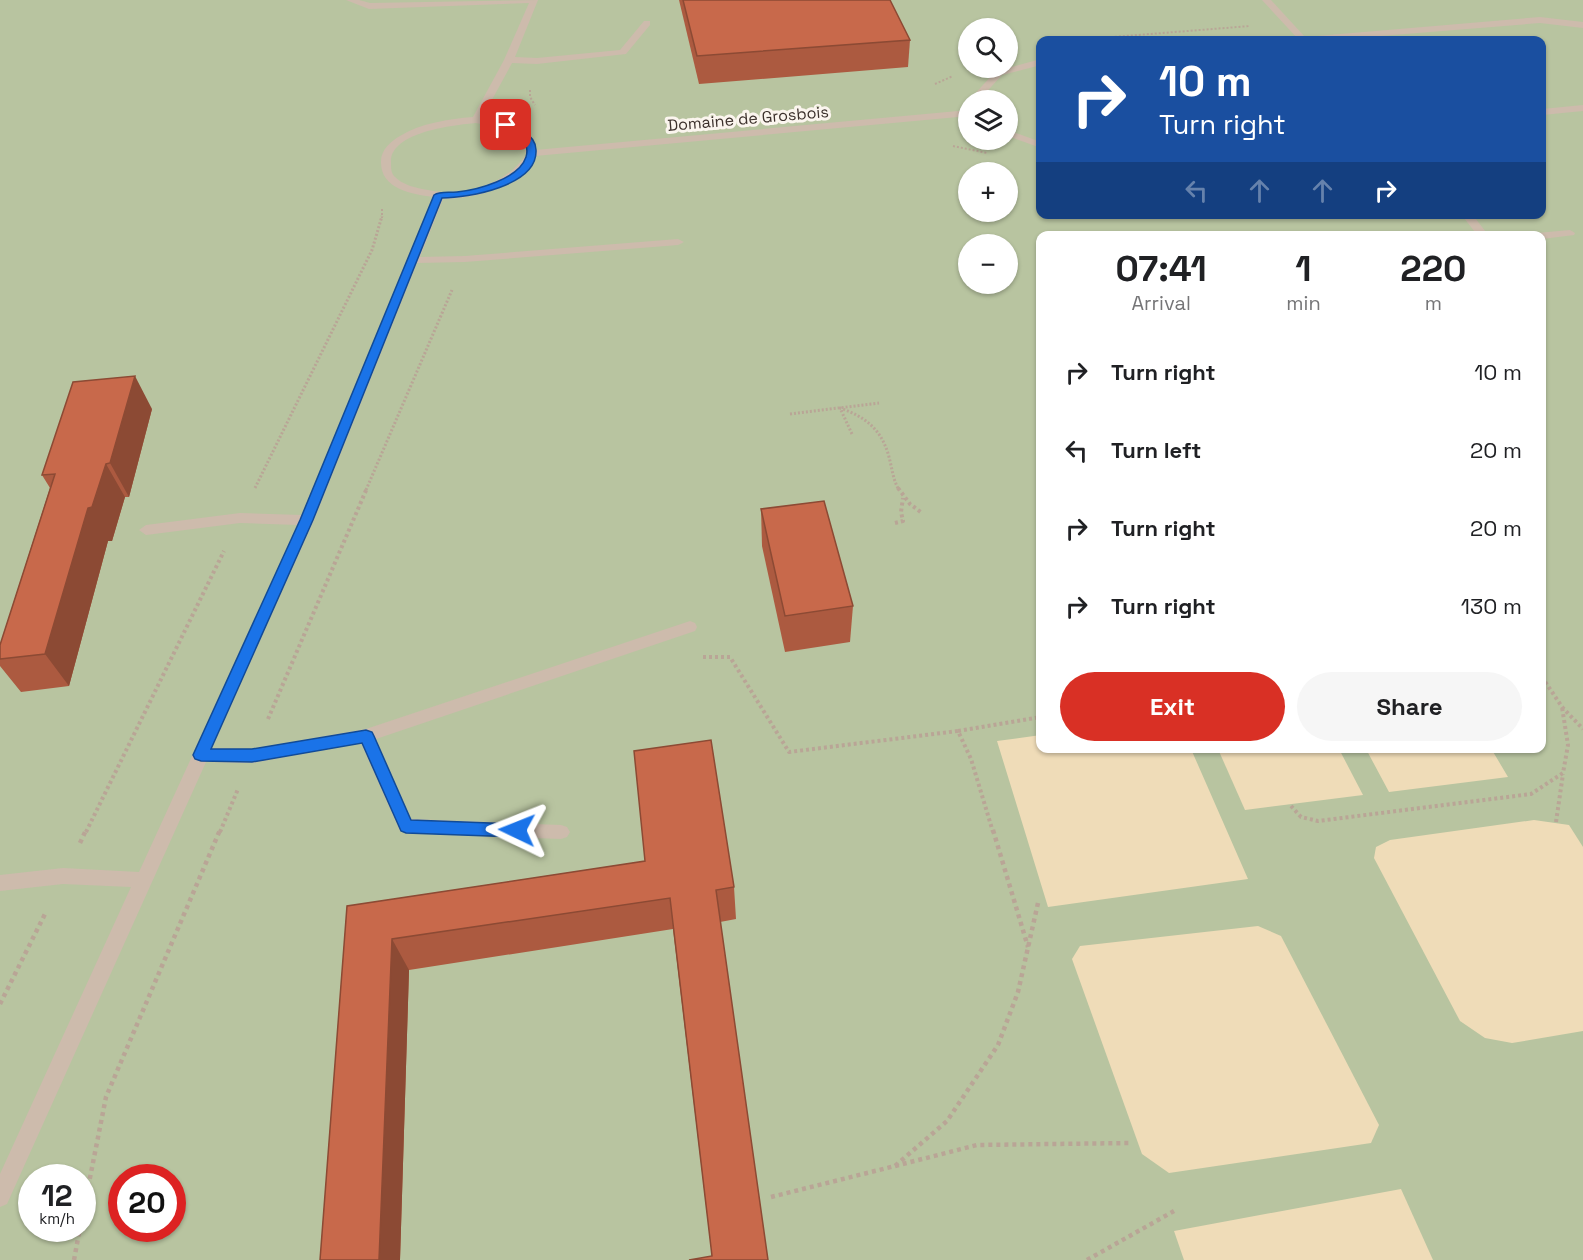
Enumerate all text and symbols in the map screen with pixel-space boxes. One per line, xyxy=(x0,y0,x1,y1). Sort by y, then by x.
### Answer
map controls xyxy=(958,18,1018,294)
button: search xyxy=(958,18,1018,78)
text: 10 m xyxy=(1159,55,1252,108)
icon: right xyxy=(1060,60,1138,138)
button: layers xyxy=(958,90,1018,150)
pin xyxy=(480,99,531,150)
street label: Domaine de Grosbois xyxy=(667,101,830,136)
text: Turn right xyxy=(1159,107,1286,142)
icon: arrive xyxy=(489,108,522,141)
button: + xyxy=(958,162,1018,222)
icon: left xyxy=(1180,174,1213,207)
icon: ahead xyxy=(1243,174,1276,207)
icon: ahead xyxy=(1306,174,1339,207)
icon: right xyxy=(1369,174,1402,207)
button: − xyxy=(958,234,1018,294)
text: 07:41 xyxy=(1116,246,1207,292)
text: 1 xyxy=(1295,246,1312,292)
text: 220 xyxy=(1400,246,1466,292)
text: Arrival xyxy=(1131,290,1191,316)
text: min xyxy=(1286,290,1321,316)
text: m xyxy=(1425,290,1442,316)
icon: right xyxy=(1060,356,1093,389)
text: Turn right xyxy=(1111,358,1216,386)
text: 10 m xyxy=(1474,358,1522,386)
icon: left xyxy=(1060,434,1093,467)
text: Turn left xyxy=(1111,436,1201,464)
text: 20 m xyxy=(1470,436,1522,464)
icon: right xyxy=(1060,512,1093,545)
text: Turn right xyxy=(1111,514,1216,542)
text: 20 m xyxy=(1470,514,1522,542)
icon: right xyxy=(1060,590,1093,623)
text: Turn right xyxy=(1111,592,1216,620)
text: 130 m xyxy=(1461,592,1522,620)
button: Exit xyxy=(1060,672,1285,741)
button: Share xyxy=(1297,672,1522,741)
position arrow xyxy=(485,798,549,862)
speed limit sign: 20 xyxy=(108,1164,186,1242)
text: 12 xyxy=(41,1176,73,1215)
text: km/h xyxy=(39,1209,75,1228)

